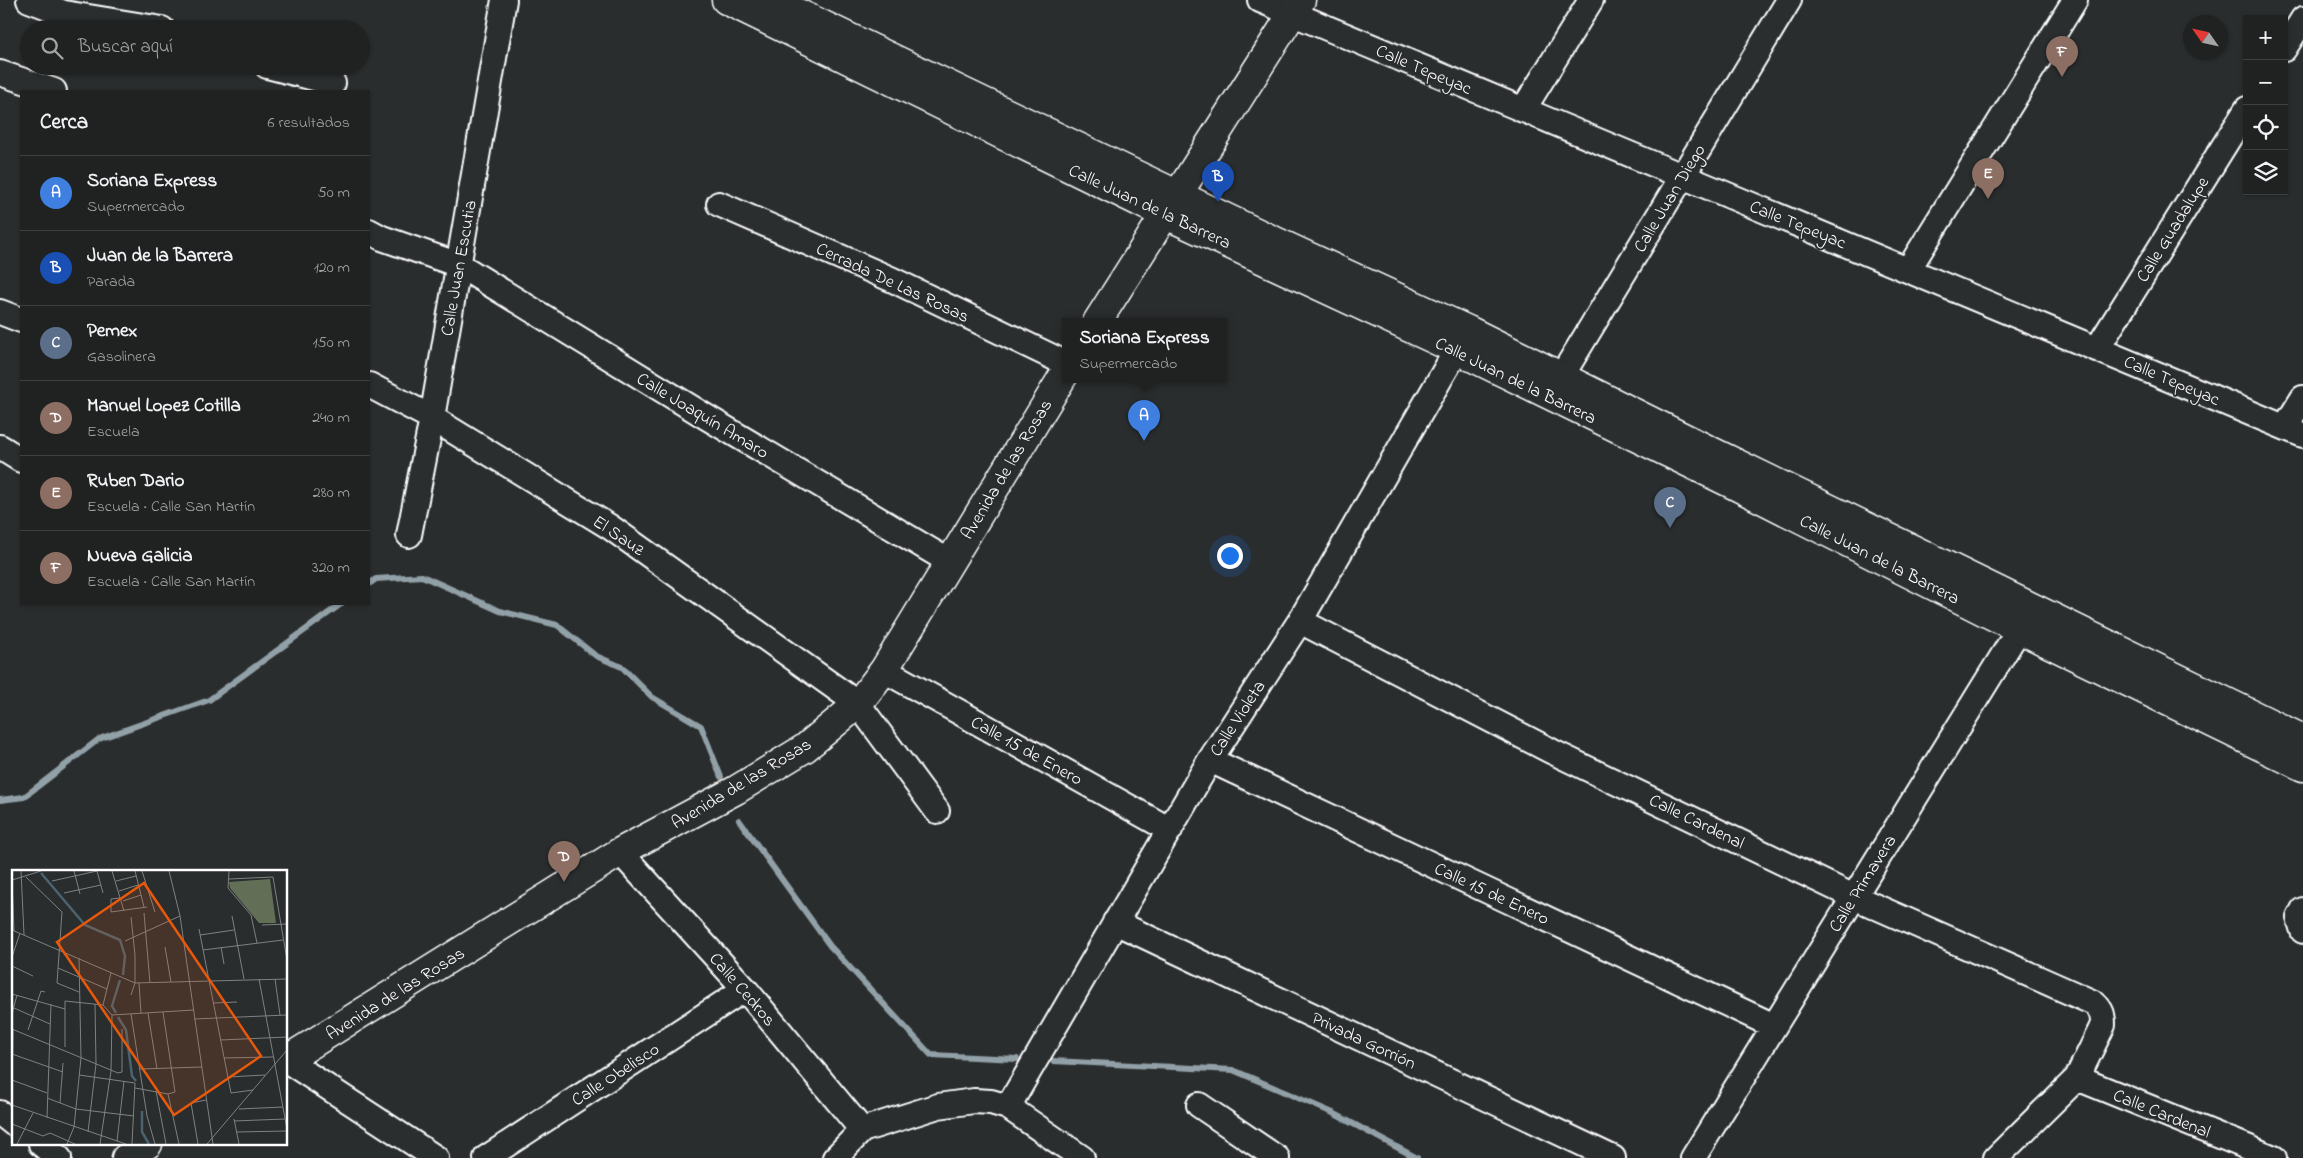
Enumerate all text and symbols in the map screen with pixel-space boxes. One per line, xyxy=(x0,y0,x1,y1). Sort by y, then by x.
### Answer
north arrow xyxy=(2183,15,2228,60)
map controls xyxy=(2243,15,2288,195)
button: + xyxy=(2243,15,2288,60)
search box xyxy=(20,20,370,75)
icon: search xyxy=(38,34,66,62)
text: Buscar aquí xyxy=(78,34,173,61)
pin: F xyxy=(2046,36,2078,77)
street label: Calle Tepeyac xyxy=(1371,39,1475,103)
button: − xyxy=(2243,60,2288,105)
button: locate xyxy=(2243,105,2288,150)
text: Cerca xyxy=(40,108,88,138)
text: 6 resultados xyxy=(267,111,350,135)
street label: Calle Juan Diego xyxy=(1628,140,1714,259)
button: layers xyxy=(2243,150,2288,195)
pin: E xyxy=(1972,158,2004,199)
street label: Calle Juan de la Barrera xyxy=(1065,159,1235,253)
pin: B xyxy=(1202,161,1234,202)
text: Soriana Express xyxy=(87,168,217,195)
street label: Calle Guadalupe xyxy=(2131,171,2217,288)
text: A xyxy=(51,181,61,205)
text: 50 m xyxy=(318,181,350,205)
text: Supermercado xyxy=(87,195,185,219)
street label: Calle Tepeyac xyxy=(1745,195,1849,257)
street label: Calle Juan Escutia xyxy=(435,198,485,338)
street label: Cerrada De Las Rosas xyxy=(811,237,973,331)
text: Juan de la Barrera xyxy=(87,243,233,270)
text: B xyxy=(51,256,61,280)
text: 120 m xyxy=(314,256,350,280)
text: Parada xyxy=(87,270,135,294)
text: Pemex xyxy=(87,318,137,345)
popup xyxy=(1062,318,1227,383)
text: Soriana Express xyxy=(1079,325,1210,352)
text: C xyxy=(52,331,60,355)
text: 150 m xyxy=(312,331,350,355)
street label: Calle Juan de la Barrera xyxy=(1430,331,1600,432)
text: Gasolinera xyxy=(87,345,156,369)
street label: Calle Tepeyac xyxy=(2119,350,2223,414)
text: Supermercado xyxy=(1079,352,1177,376)
street label: Calle Joaquín Amaro xyxy=(631,367,773,467)
text: Manuel Lopez Cotilla xyxy=(87,393,241,420)
street label: Avenida de las Rosas xyxy=(955,395,1060,545)
pin: A xyxy=(1128,400,1160,441)
text: D xyxy=(50,406,62,430)
text: 240 m xyxy=(312,406,350,430)
text: Escuela xyxy=(87,420,140,444)
text: Ruben Dario xyxy=(87,468,184,495)
text: E xyxy=(51,481,61,505)
text: 280 m xyxy=(313,481,350,505)
pin: C xyxy=(1654,487,1686,528)
text: Escuela · Calle San Martín xyxy=(87,495,255,519)
street label: Calle Juan de la Barrera xyxy=(1795,509,1964,612)
street label: El Sauz xyxy=(587,510,649,564)
text: Nueva Galicia xyxy=(87,543,192,570)
your location xyxy=(1217,543,1243,569)
text: F xyxy=(51,556,61,580)
text: 320 m xyxy=(312,556,350,580)
text: Escuela · Calle San Martín xyxy=(87,570,255,594)
street label: Calle Violeta xyxy=(1204,676,1273,762)
street label: Calle 15 de Enero xyxy=(965,710,1087,793)
street label: Avenida de las Rosas xyxy=(667,732,817,837)
street label: Calle Cardenal xyxy=(1644,788,1748,857)
street label: Calle Primavera xyxy=(1823,830,1904,938)
pin: D xyxy=(548,841,580,882)
street label: Calle 15 de Enero xyxy=(1429,857,1553,933)
inset map xyxy=(12,870,288,1146)
street label: Avenida de las Rosas xyxy=(322,941,471,1048)
street label: Calle Cedros xyxy=(702,948,781,1033)
street label: Privada Gorrión xyxy=(1307,1006,1420,1077)
street label: Calle Obelisco xyxy=(567,1037,665,1114)
street label: Calle Cardenal xyxy=(2109,1083,2214,1146)

